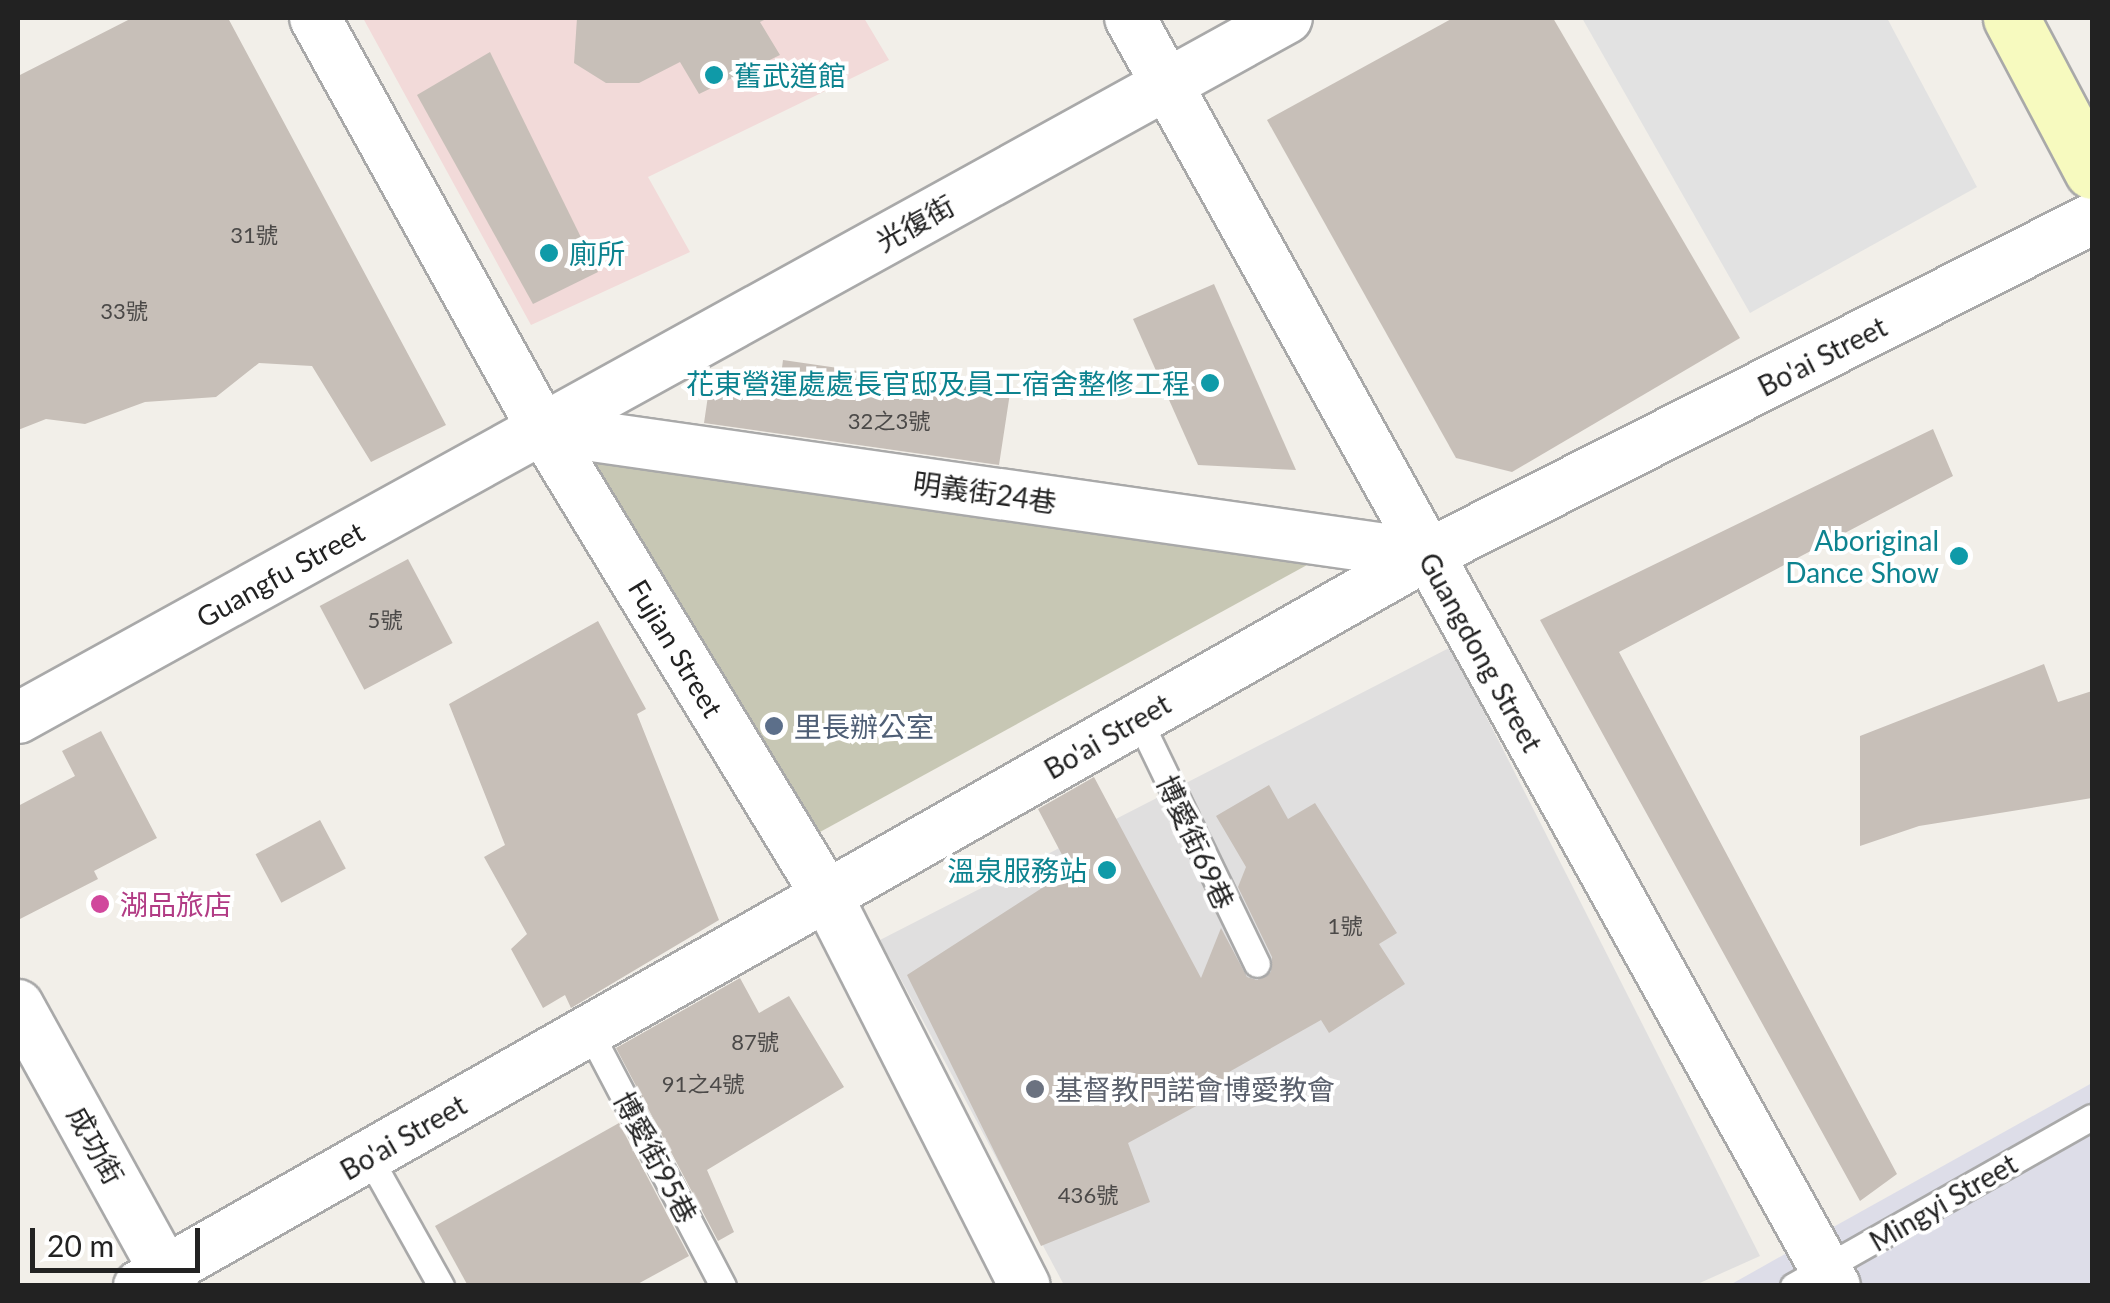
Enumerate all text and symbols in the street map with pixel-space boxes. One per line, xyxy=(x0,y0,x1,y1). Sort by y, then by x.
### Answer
place label: 舊武道館 xyxy=(734,58,846,92)
marker: 舊武道館 xyxy=(703,64,725,86)
street label: 光復街 xyxy=(870,188,960,258)
house number: 31號 xyxy=(230,222,278,248)
place label: 廁所 xyxy=(569,236,625,270)
marker: 廁所 xyxy=(538,242,560,264)
house number: 33號 xyxy=(100,298,148,324)
street label: Bo'ai Street xyxy=(1752,309,1892,403)
place label: 花東營運處處長官邸及員工宿舍整修工程 xyxy=(686,366,1190,400)
marker: 花東營運處處長官邸及員工宿舍整修工程 xyxy=(1199,372,1221,394)
house number: 32之3號 xyxy=(848,408,930,434)
street label: 明義街24巷 xyxy=(911,465,1059,519)
street label: Guangfu Street xyxy=(190,514,370,634)
place label: Aboriginal Dance Show xyxy=(1785,523,1939,589)
marker: Aboriginal Dance Show xyxy=(1948,545,1970,567)
street label: Guangdong Street xyxy=(1412,547,1550,757)
street label: Fujian Street xyxy=(622,573,730,723)
house number: 5號 xyxy=(368,607,402,633)
street label: Bo'ai Street xyxy=(1038,686,1176,786)
place label: 里長辦公室 xyxy=(794,709,934,743)
marker: 里長辦公室 xyxy=(763,715,785,737)
street label: 博愛街69巷 xyxy=(1150,769,1242,915)
place label: 溫泉服務站 xyxy=(947,853,1087,887)
marker: 溫泉服務站 xyxy=(1096,859,1118,881)
place label: 湖品旅店 xyxy=(120,887,232,921)
marker: 湖品旅店 xyxy=(89,893,111,915)
house number: 1號 xyxy=(1328,913,1362,939)
house number: 87號 xyxy=(731,1029,779,1055)
house number: 91之4號 xyxy=(662,1071,744,1097)
place label: 基督教門諾會博愛教會 xyxy=(1055,1072,1335,1106)
marker: 基督教門諾會博愛教會 xyxy=(1024,1078,1046,1100)
street label: 博愛街95巷 xyxy=(607,1085,705,1229)
street label: Bo'ai Street xyxy=(334,1087,472,1187)
street label: 成功街 xyxy=(61,1100,131,1190)
street label: Mingyi Street xyxy=(1863,1146,2023,1258)
house number: 436號 xyxy=(1058,1182,1118,1208)
scale bar xyxy=(35,1208,205,1270)
text: 20 m xyxy=(47,1227,114,1263)

